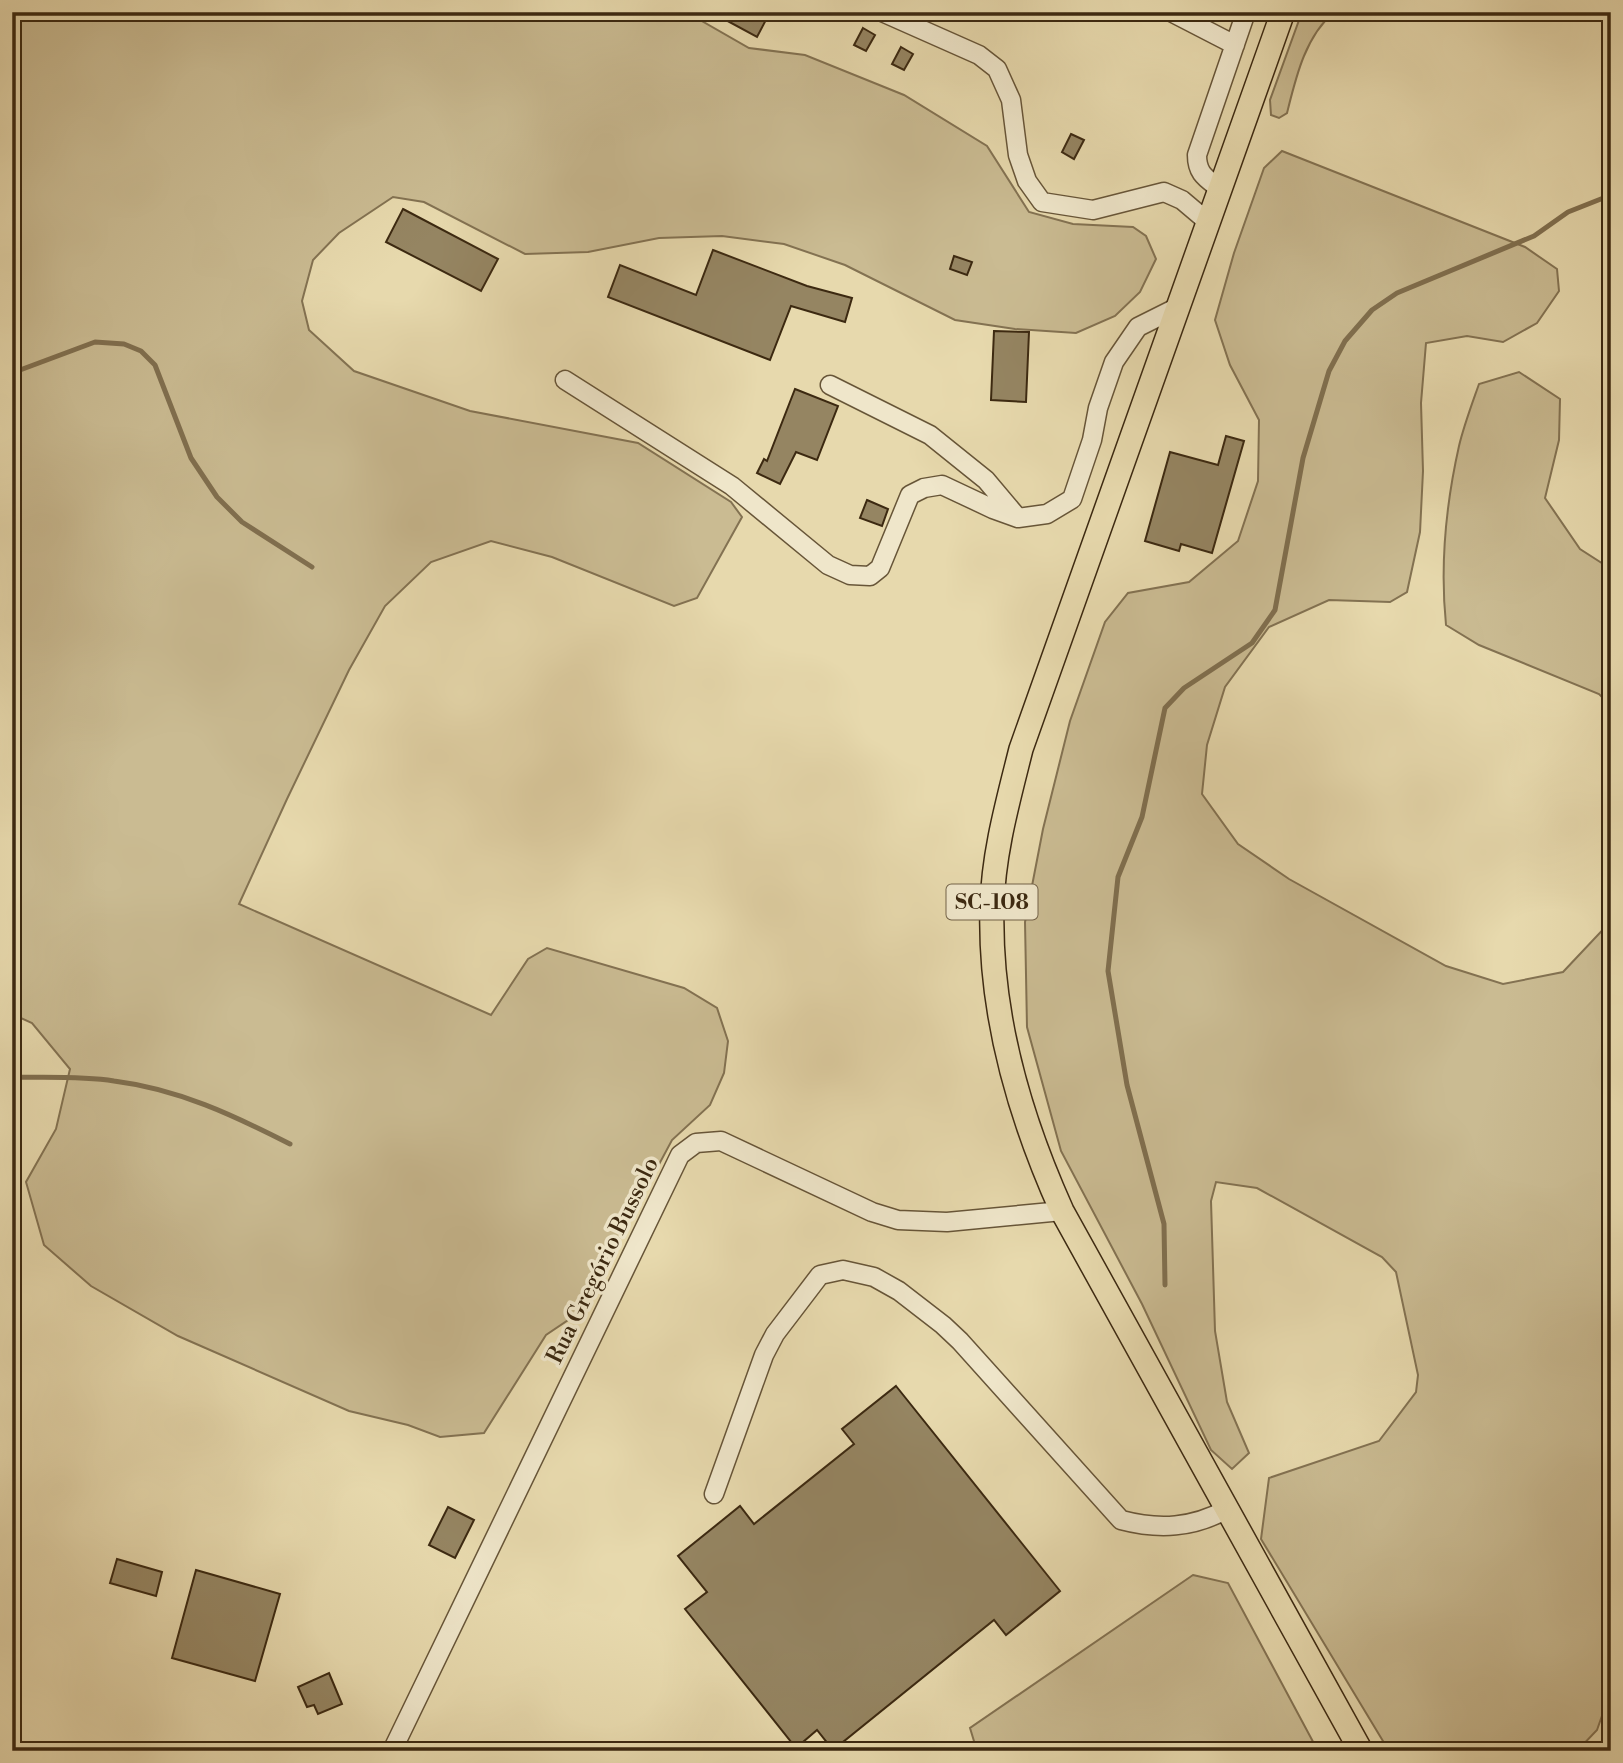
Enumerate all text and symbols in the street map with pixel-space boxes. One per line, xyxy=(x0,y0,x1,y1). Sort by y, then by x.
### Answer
road number: SC-108 xyxy=(946,884,1038,920)
street label: Rua Gregório Bussolo xyxy=(541,1153,665,1368)

